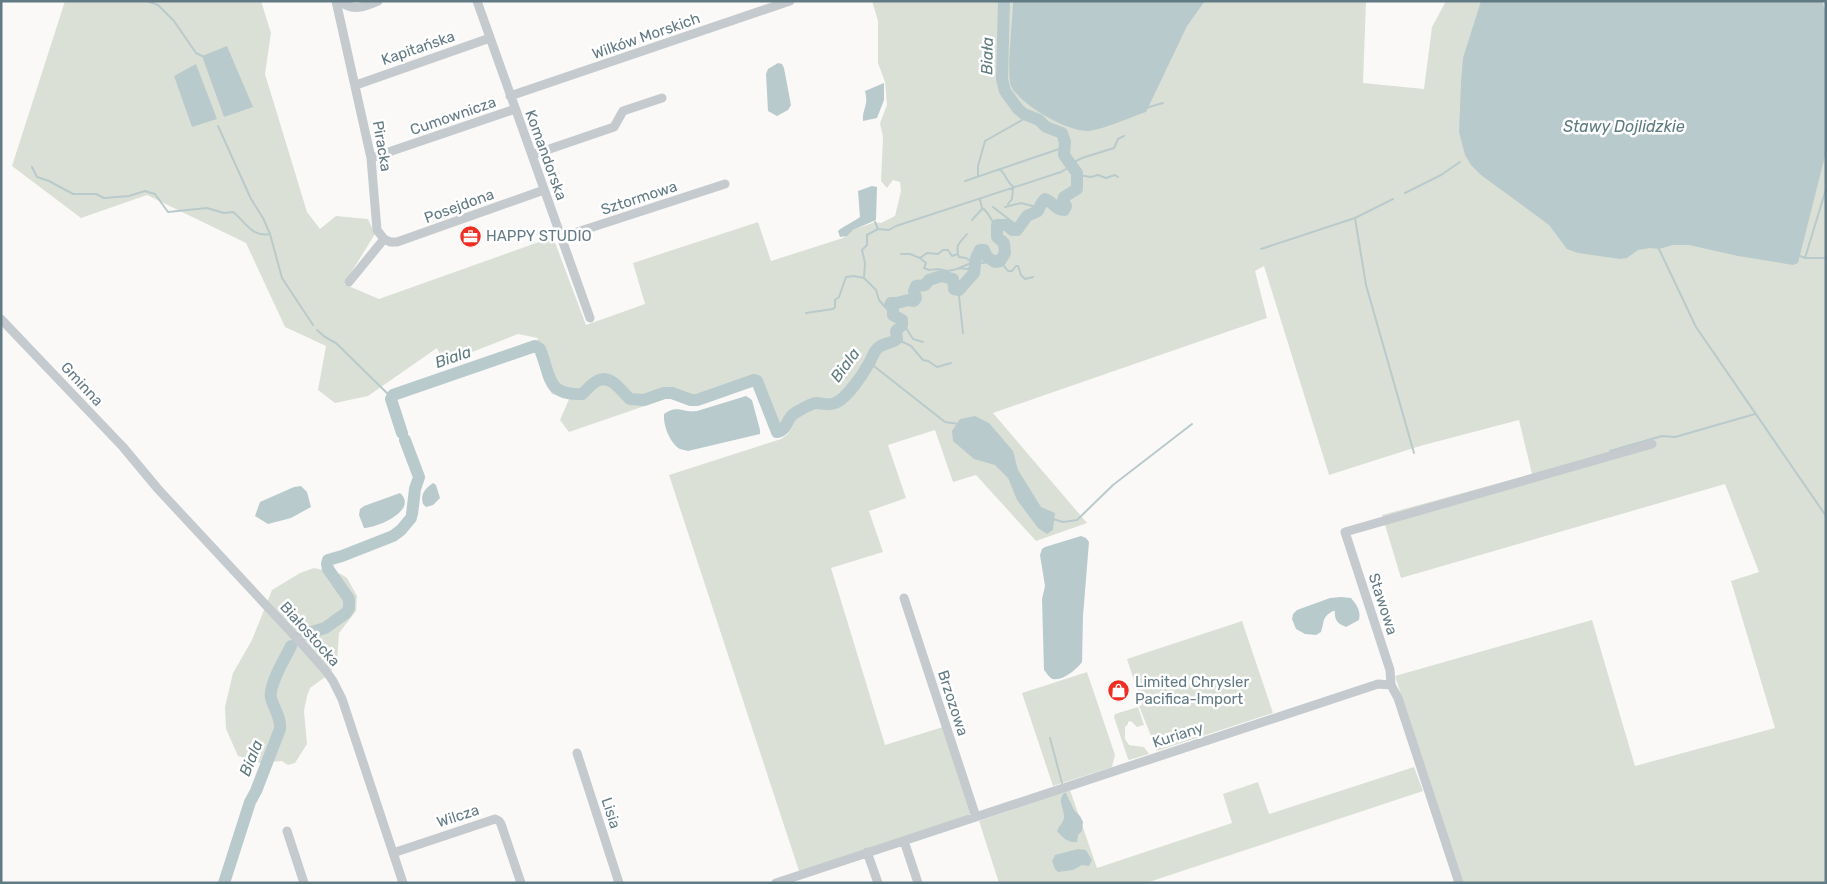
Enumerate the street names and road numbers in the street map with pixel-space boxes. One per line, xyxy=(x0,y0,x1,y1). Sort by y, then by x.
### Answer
street label: Wilków Morskich xyxy=(590,9,702,63)
street label: Kapitańska xyxy=(379,27,457,69)
street label: Cumownicza xyxy=(408,93,498,139)
street label: Komandorska xyxy=(521,107,571,203)
street label: Piracka xyxy=(369,119,395,173)
street label: Sztormowa xyxy=(599,177,679,219)
street label: Posejdona xyxy=(422,185,496,227)
street label: Gminna xyxy=(57,358,107,410)
street label: Stawowa xyxy=(1365,571,1401,637)
street label: Białostocka xyxy=(276,598,344,670)
street label: Brzozowa xyxy=(934,668,972,738)
street label: Kuriany xyxy=(1150,718,1206,752)
street label: Lisia xyxy=(598,795,624,831)
street label: Wilcza xyxy=(435,801,481,831)

